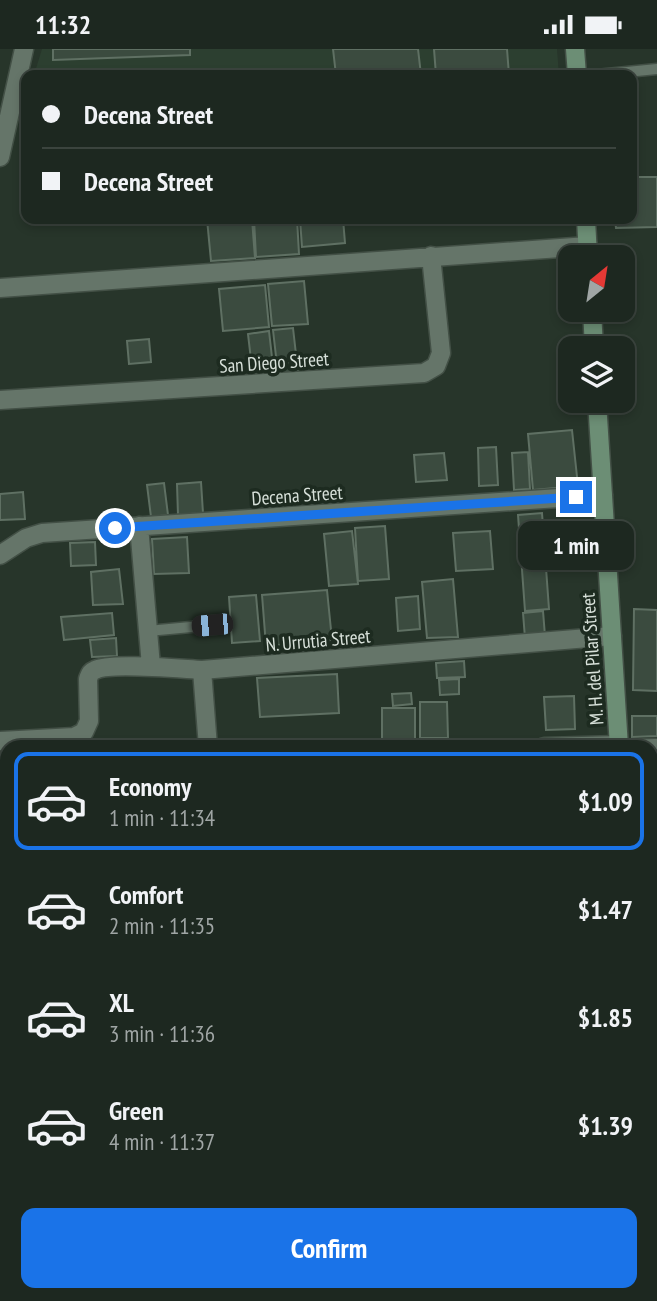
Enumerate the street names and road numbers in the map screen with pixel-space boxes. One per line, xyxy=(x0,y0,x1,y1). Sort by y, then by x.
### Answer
street label: San Diego Street xyxy=(218,346,330,378)
street label: Decena Street xyxy=(251,480,344,510)
street label: M. H. del Pilar Street xyxy=(575,591,609,726)
street label: N. Urrutia Street xyxy=(265,623,372,657)

